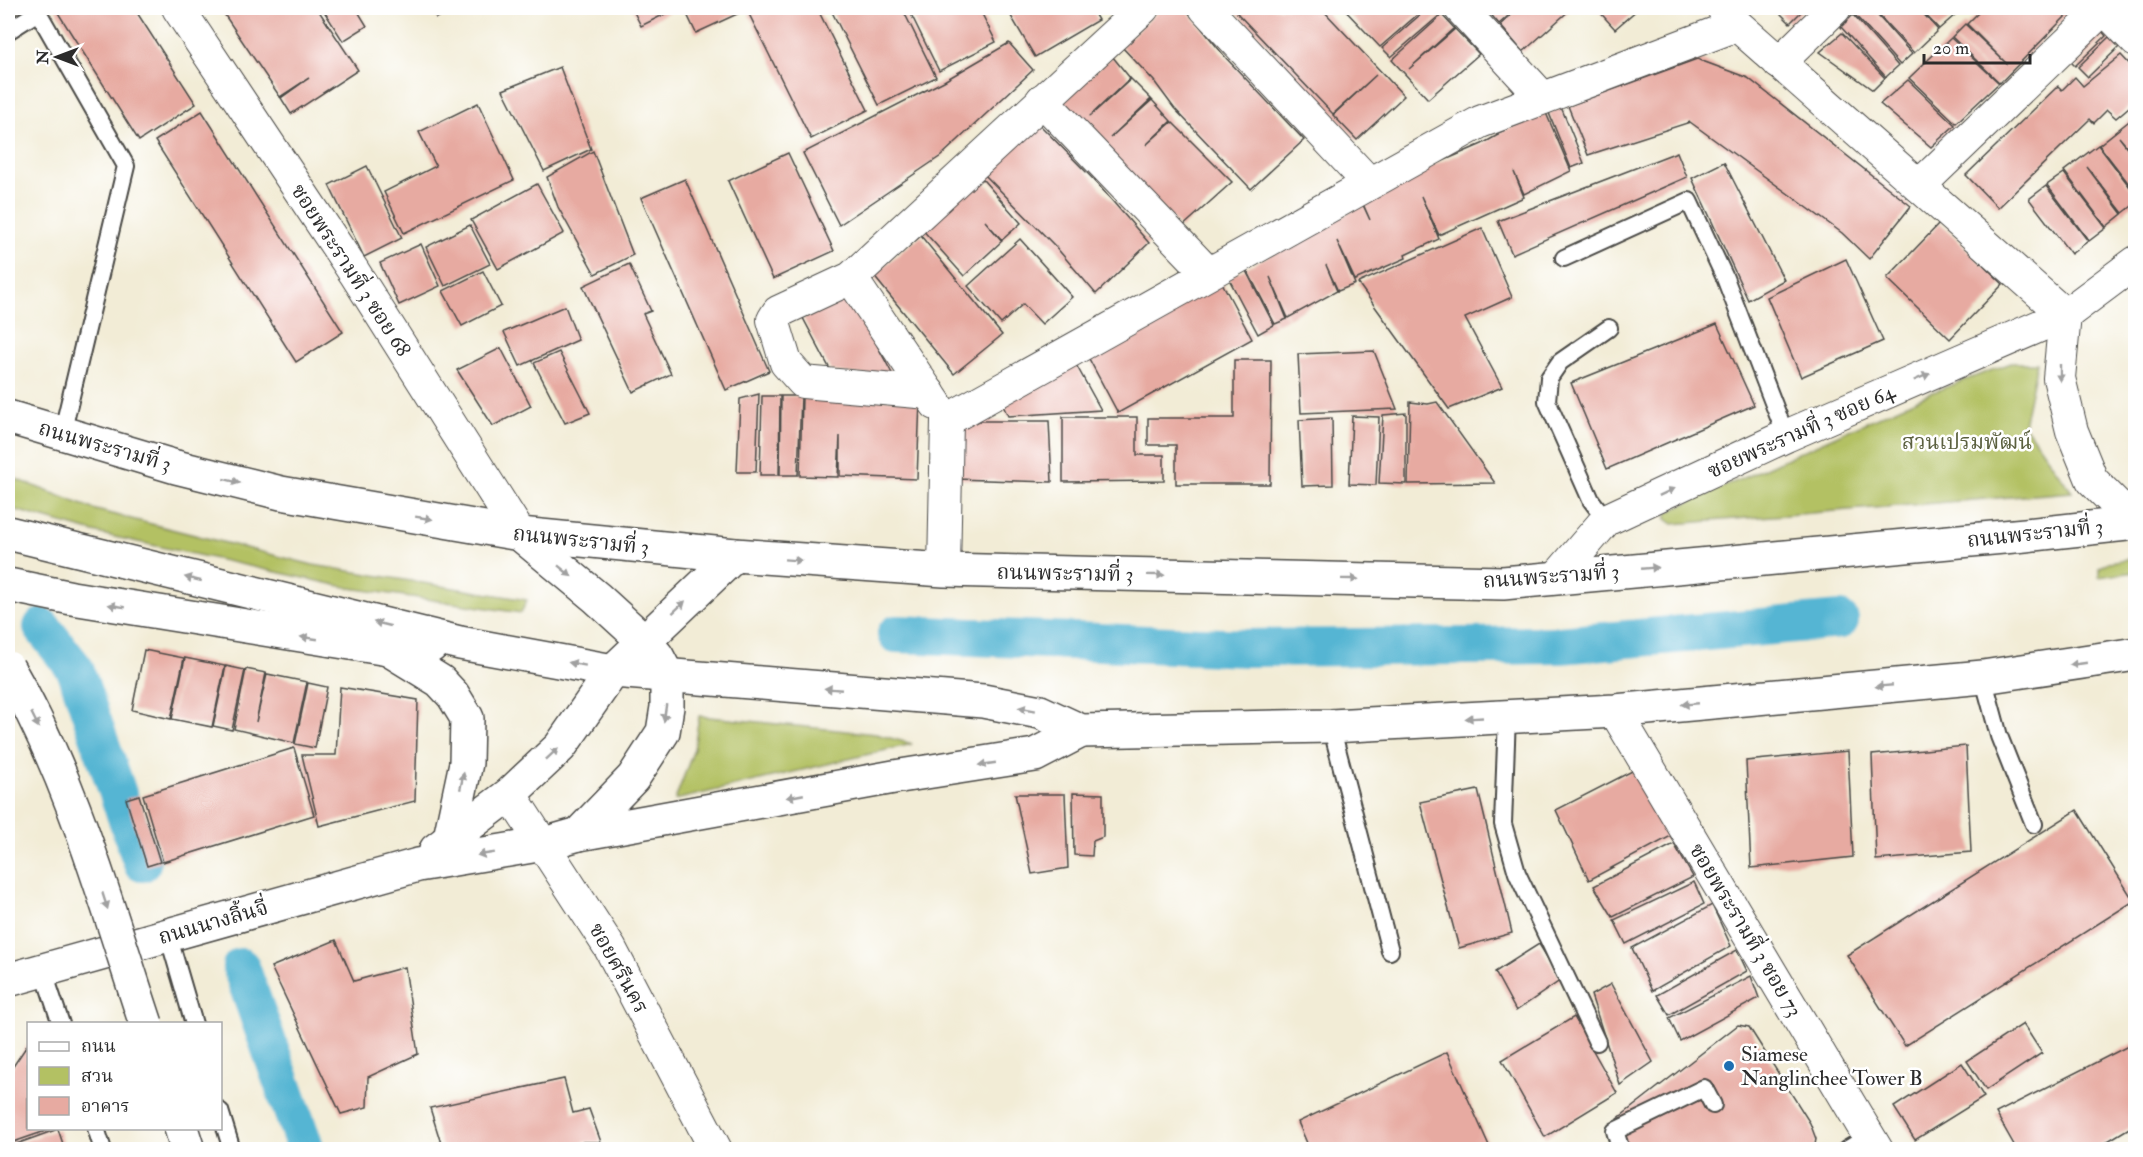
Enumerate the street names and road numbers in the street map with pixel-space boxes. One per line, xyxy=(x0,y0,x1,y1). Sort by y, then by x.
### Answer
street label: ซอยพระรามที่ 3 ซอย 68 xyxy=(285,177,419,362)
street label: ซอยพระรามที่ 3 ซอย 64 xyxy=(1702,375,1901,485)
street label: ถนนพระรามที่ 3 xyxy=(35,412,175,478)
street label: ถนนพระรามที่ 3 xyxy=(1965,510,2105,554)
street label: ถนนพระรามที่ 3 xyxy=(511,517,651,561)
street label: ถนนพระรามที่ 3 xyxy=(1482,555,1620,595)
street label: ถนนพระรามที่ 3 xyxy=(996,556,1134,588)
street label: ซอยพระรามที่ 3 ซอย 73 xyxy=(1683,837,1811,1022)
street label: ถนนนางลิ้นจี่ xyxy=(154,891,271,951)
street label: ซอยศรีนคร xyxy=(583,918,654,1018)

